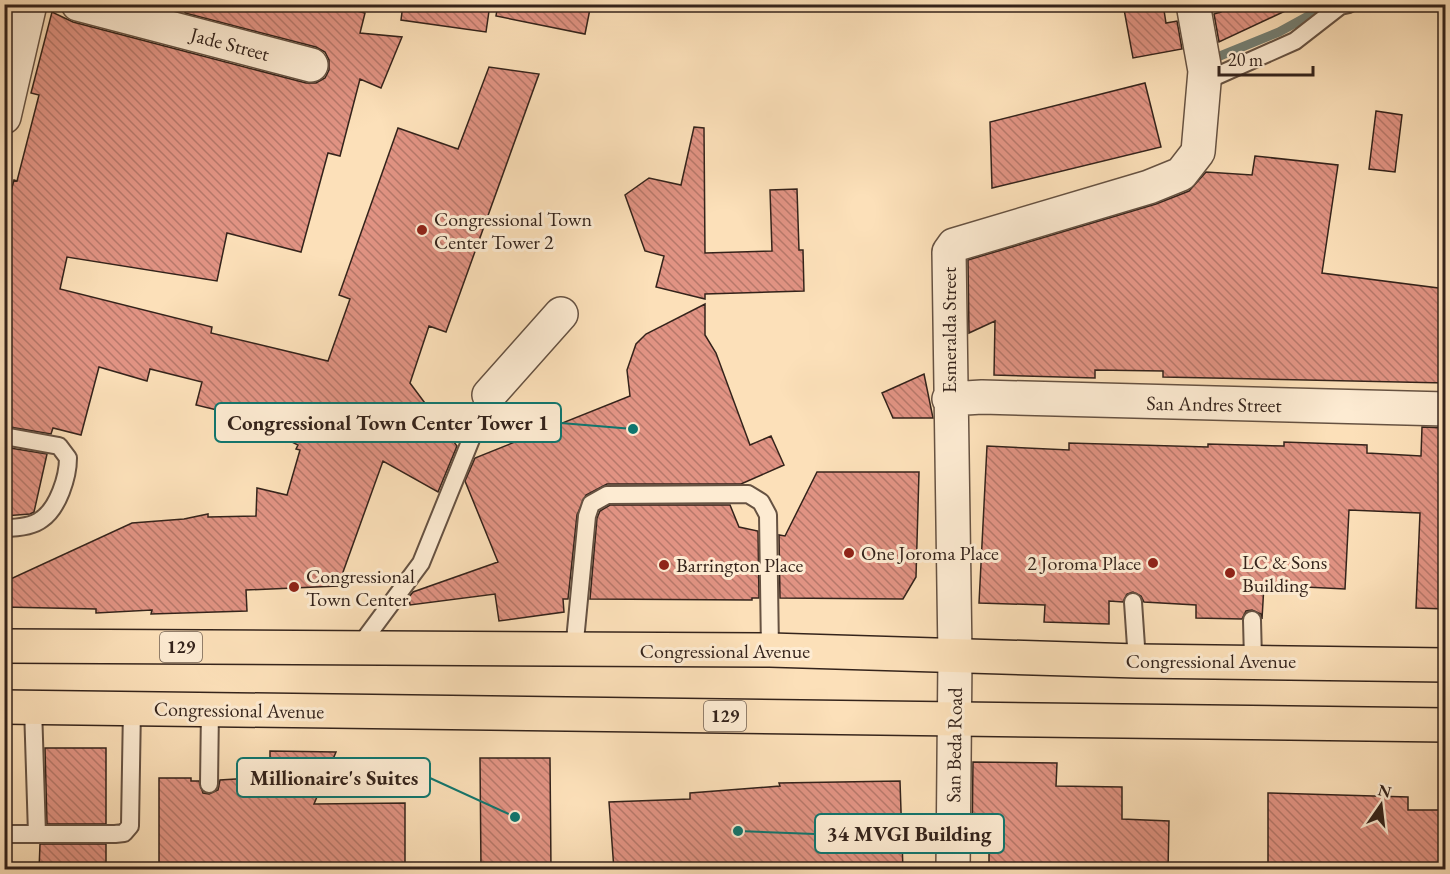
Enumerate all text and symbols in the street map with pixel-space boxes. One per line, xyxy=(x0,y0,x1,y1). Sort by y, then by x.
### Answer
street label: Jade Street xyxy=(186,20,273,67)
scale bar xyxy=(1219,39,1314,77)
text: 20 m xyxy=(1228,48,1263,71)
place label: Congressional Town Center Tower 2 xyxy=(434,206,592,255)
marker: Congressional Town Center Tower 2 xyxy=(415,223,429,237)
street label: Esmeralda Street xyxy=(936,266,962,393)
street label: San Andres Street xyxy=(1146,390,1283,418)
callout: Congressional Town Center Tower 1 xyxy=(215,403,561,442)
text: Congressional Town Center Tower 1 xyxy=(227,409,549,436)
place label: One Joroma Place xyxy=(861,540,999,566)
marker: One Joroma Place xyxy=(842,546,856,560)
place label: LC & Sons Building xyxy=(1242,549,1327,598)
place label: 2 Joroma Place xyxy=(1027,550,1141,576)
place label: Barrington Place xyxy=(676,552,804,578)
marker: 2 Joroma Place xyxy=(1146,556,1160,570)
marker: Barrington Place xyxy=(657,558,671,572)
place label: Congressional Town Center xyxy=(306,563,415,612)
marker: LC & Sons Building xyxy=(1223,566,1237,580)
marker: Congressional Town Center xyxy=(287,580,301,594)
road number: 129 xyxy=(160,632,202,662)
street label: Congressional Avenue xyxy=(640,638,810,664)
street label: Congressional Avenue xyxy=(1126,648,1296,674)
street label: San Beda Road xyxy=(940,686,968,803)
street label: Congressional Avenue xyxy=(154,696,325,724)
road number: 129 xyxy=(704,701,746,731)
callout: Millionaire's Suites xyxy=(237,758,430,797)
text: Millionaire's Suites xyxy=(250,764,418,791)
north arrow xyxy=(1351,775,1411,835)
text: N xyxy=(1376,779,1393,803)
callout: 34 MVGI Building xyxy=(815,814,1004,853)
text: 34 MVGI Building xyxy=(827,820,992,847)

